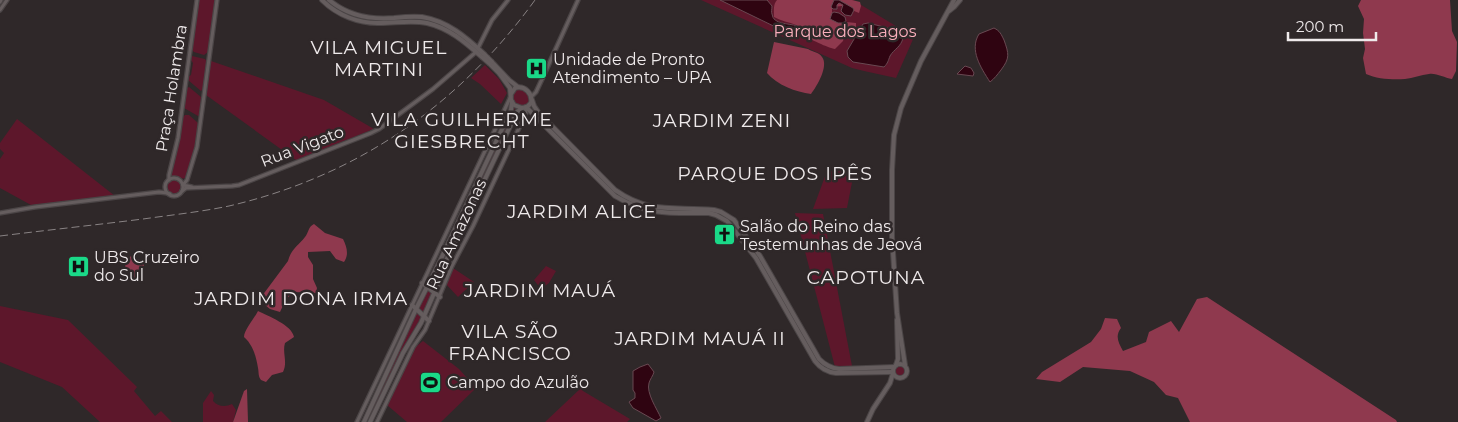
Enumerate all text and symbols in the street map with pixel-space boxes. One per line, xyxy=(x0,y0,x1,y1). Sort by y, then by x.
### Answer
scale bar xyxy=(1288,10,1376,42)
text: 200 m xyxy=(1296,17,1344,36)
park label: Parque dos Lagos xyxy=(774,22,917,41)
street label: Praça Holambra xyxy=(152,23,191,153)
district label: VILA MIGUEL MARTINI xyxy=(310,36,448,81)
place label: Unidade de Pronto Atendimento – UPA xyxy=(553,50,712,87)
hospital icon: Unidade de Pronto Atendimento – UPA xyxy=(525,56,549,80)
district label: VILA GUILHERME GIESBRECHT xyxy=(371,108,553,153)
district label: JARDIM ZENI xyxy=(652,109,791,132)
street label: Rua Vigato xyxy=(258,122,347,171)
district label: PARQUE DOS IPÊS xyxy=(677,162,873,185)
street label: Rua Amazonas xyxy=(422,176,490,293)
district label: JARDIM ALICE xyxy=(506,200,657,223)
place label: Salão do Reino das Testemunhas de Jeová xyxy=(740,217,922,254)
church icon: Salão do Reino das Testemunhas de Jeová xyxy=(712,223,736,247)
place label: UBS Cruzeiro do Sul xyxy=(94,248,200,285)
hospital icon: UBS Cruzeiro do Sul xyxy=(66,254,90,278)
district label: CAPOTUNA xyxy=(807,266,925,289)
district label: JARDIM MAUÁ xyxy=(463,279,616,302)
district label: JARDIM DONA IRMA xyxy=(193,287,408,310)
district label: VILA SÃO FRANCISCO xyxy=(448,320,572,365)
district label: JARDIM MAUÁ II xyxy=(613,327,786,350)
sports icon: Campo do Azulão xyxy=(419,370,443,394)
place label: Campo do Azulão xyxy=(447,373,589,392)

